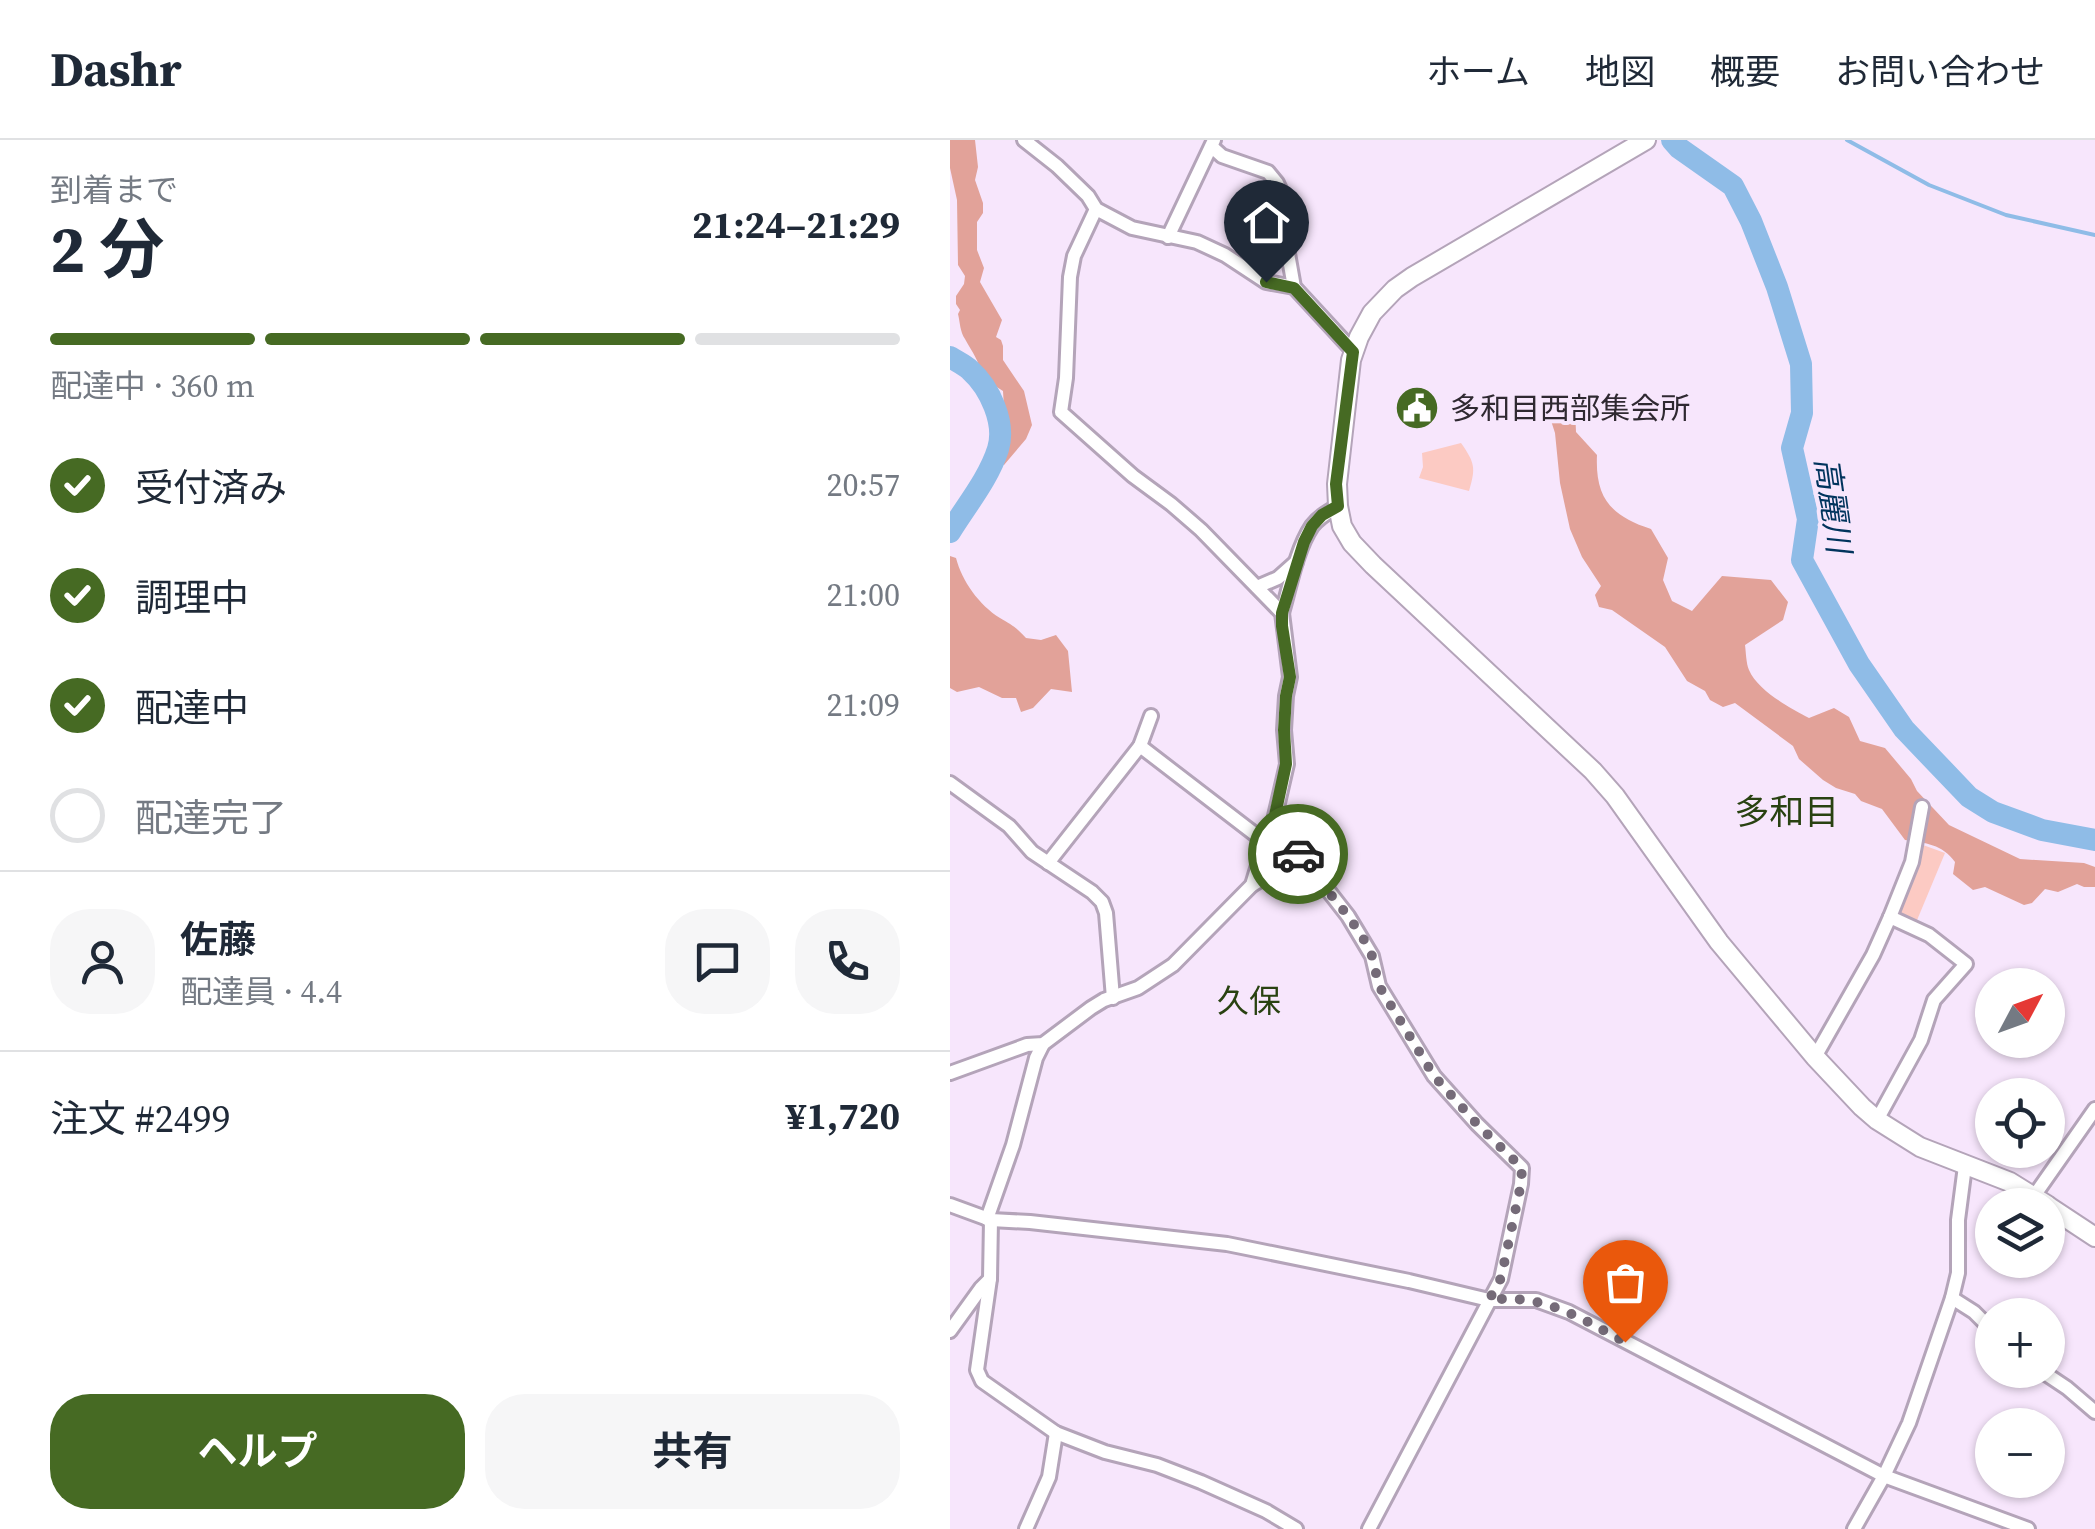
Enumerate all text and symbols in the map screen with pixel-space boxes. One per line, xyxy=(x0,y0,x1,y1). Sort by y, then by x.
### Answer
text: Dashr xyxy=(50,36,182,102)
text: ホーム xyxy=(1426,48,1530,96)
text: 地図 xyxy=(1585,48,1655,96)
text: 概要 xyxy=(1710,48,1780,96)
text: お問い合わせ xyxy=(1835,48,2045,96)
text: 到着まで xyxy=(50,168,178,212)
pin xyxy=(1224,180,1309,283)
icon: home xyxy=(1239,195,1294,250)
text: 21:24–21:29 xyxy=(692,199,900,251)
text: 2 分 xyxy=(50,205,164,294)
text: 配達中 · 360 m xyxy=(50,364,255,408)
public building icon: 多和目西部集会所 xyxy=(1394,385,1440,431)
place label: 多和目西部集会所 xyxy=(1450,388,1690,429)
water label: 高麗川 xyxy=(1805,454,1862,559)
icon: check xyxy=(50,458,105,513)
text: 受付済み xyxy=(135,462,287,514)
text: 20:57 xyxy=(826,463,900,507)
icon: check xyxy=(50,568,105,623)
text: 調理中 xyxy=(135,572,249,624)
text: 21:00 xyxy=(826,573,900,617)
icon: check xyxy=(50,678,105,733)
text: 配達中 xyxy=(135,682,249,734)
text: 21:09 xyxy=(826,683,900,727)
district label: 多和目 xyxy=(1734,788,1840,836)
text: 配達完了 xyxy=(135,792,287,844)
courier xyxy=(1248,804,1348,904)
icon: car xyxy=(1271,827,1326,882)
button: person xyxy=(50,909,155,1014)
button: chat xyxy=(665,909,770,1014)
button: phone xyxy=(795,909,900,1014)
text: 佐藤 xyxy=(180,914,256,966)
north arrow xyxy=(1975,968,2065,1058)
map controls xyxy=(1975,968,2065,1498)
text: 配達員 · 4.4 xyxy=(180,970,342,1014)
district label: 久保 xyxy=(1217,979,1281,1023)
button: locate xyxy=(1975,1078,2065,1168)
text: ¥1,720 xyxy=(786,1090,900,1142)
text: 注文 #2499 xyxy=(50,1093,231,1145)
button: layers xyxy=(1975,1188,2065,1278)
pin xyxy=(1583,1240,1668,1343)
icon: bag xyxy=(1598,1255,1653,1310)
button: + xyxy=(1975,1298,2065,1388)
button: ヘルプ xyxy=(50,1394,465,1509)
button: 共有 xyxy=(485,1394,900,1509)
button: − xyxy=(1975,1408,2065,1498)

